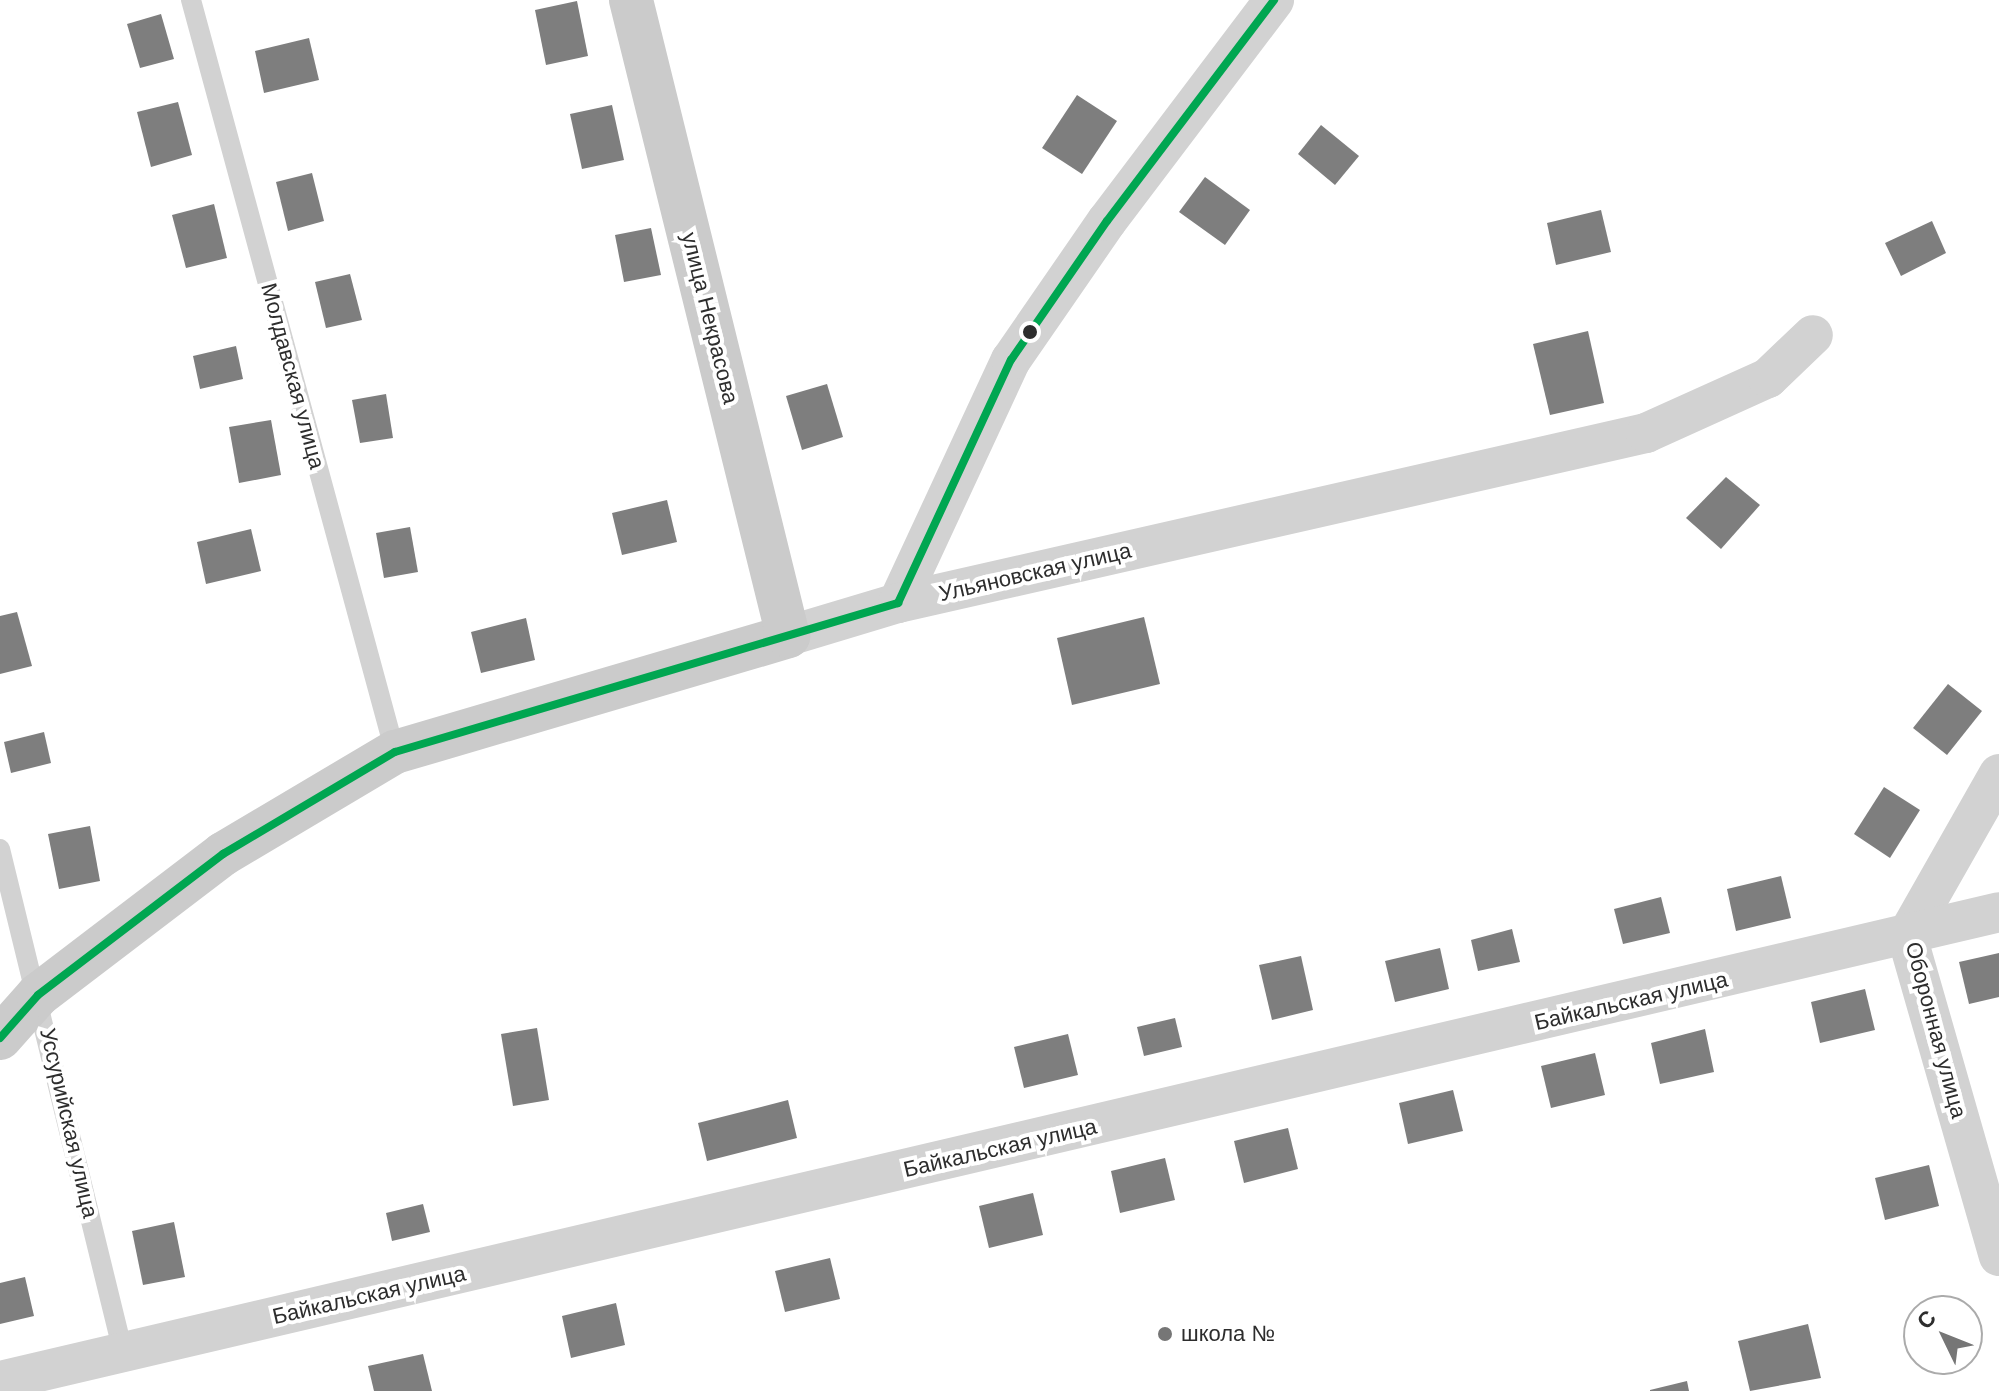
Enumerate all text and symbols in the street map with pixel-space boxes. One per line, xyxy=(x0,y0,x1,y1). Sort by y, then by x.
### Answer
street label: улица Некрасова xyxy=(676,229,744,407)
street label: Молдавская улица xyxy=(255,280,331,472)
unlabelled marker xyxy=(1022,324,1038,340)
street label: Ульяновская улица xyxy=(936,537,1134,607)
street label: Оборонная улица xyxy=(1900,939,1972,1121)
street label: Байкальская улица xyxy=(1532,966,1730,1036)
street label: Уссурийская улица xyxy=(34,1026,104,1220)
street label: Байкальская улица xyxy=(901,1113,1099,1183)
street label: Байкальская улица xyxy=(270,1260,468,1330)
north arrow xyxy=(1903,1295,1983,1375)
text: С xyxy=(1912,1305,1941,1334)
place label: школа № xyxy=(1181,1321,1275,1347)
marker: школа № xyxy=(1156,1325,1174,1343)

